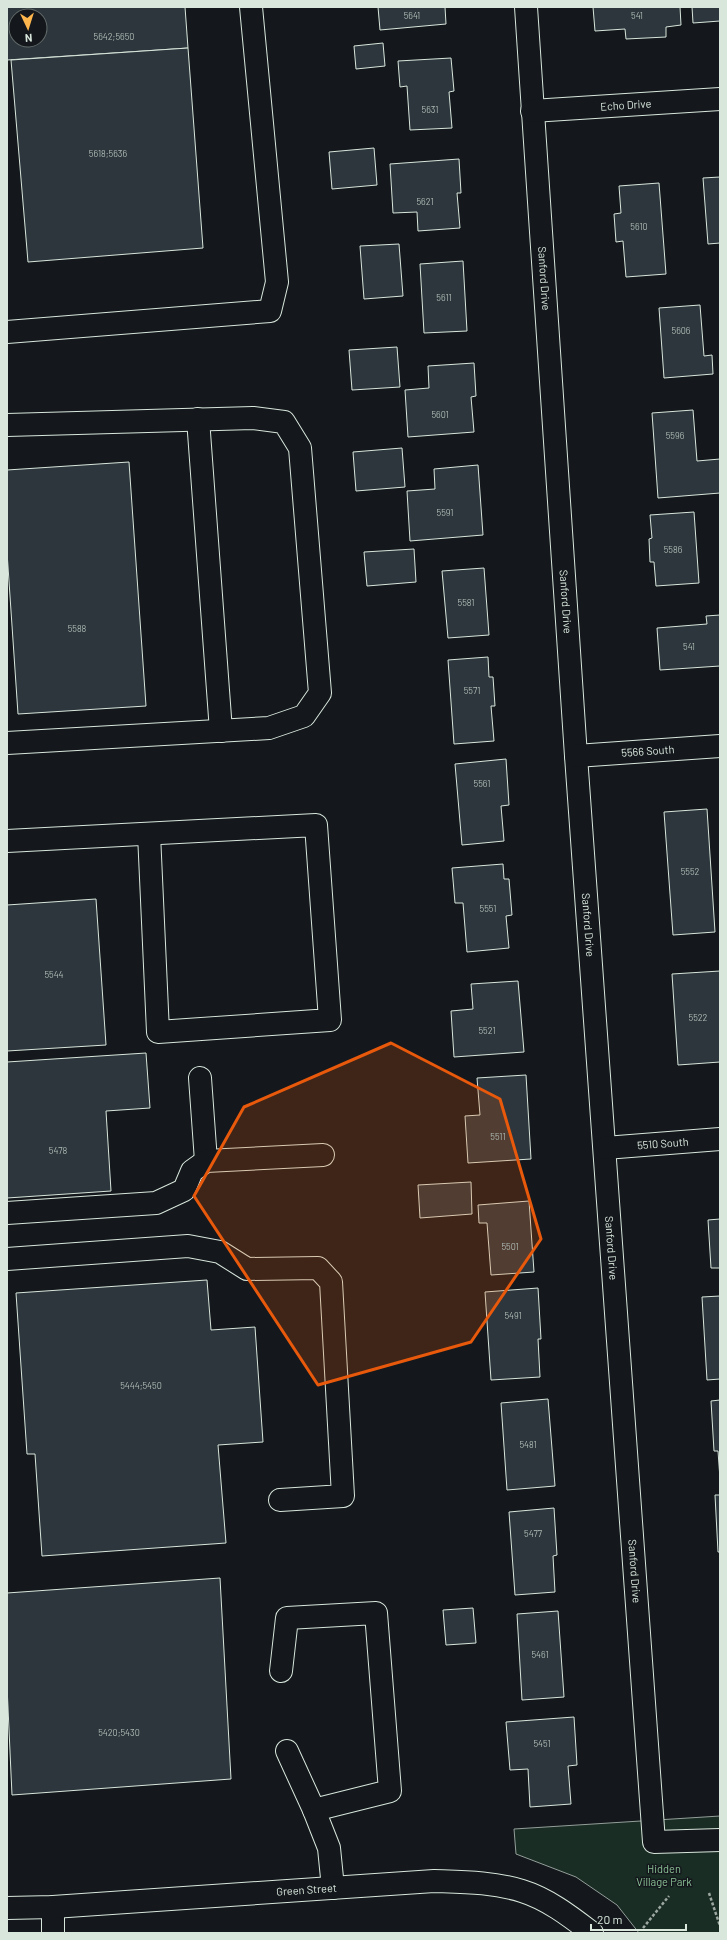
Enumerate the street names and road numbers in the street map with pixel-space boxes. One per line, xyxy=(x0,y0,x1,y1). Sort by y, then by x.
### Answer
street label: Echo Drive xyxy=(600,96,652,113)
street label: Sanford Drive xyxy=(536,246,553,311)
street label: Sanford Drive xyxy=(558,569,575,634)
street label: 5566 South xyxy=(621,742,675,759)
street label: Sanford Drive xyxy=(580,892,597,957)
street label: 5510 South xyxy=(637,1134,689,1151)
street label: Sanford Drive xyxy=(603,1216,621,1281)
street label: Sanford Drive xyxy=(626,1539,644,1604)
street label: Green Street xyxy=(276,1881,337,1898)

